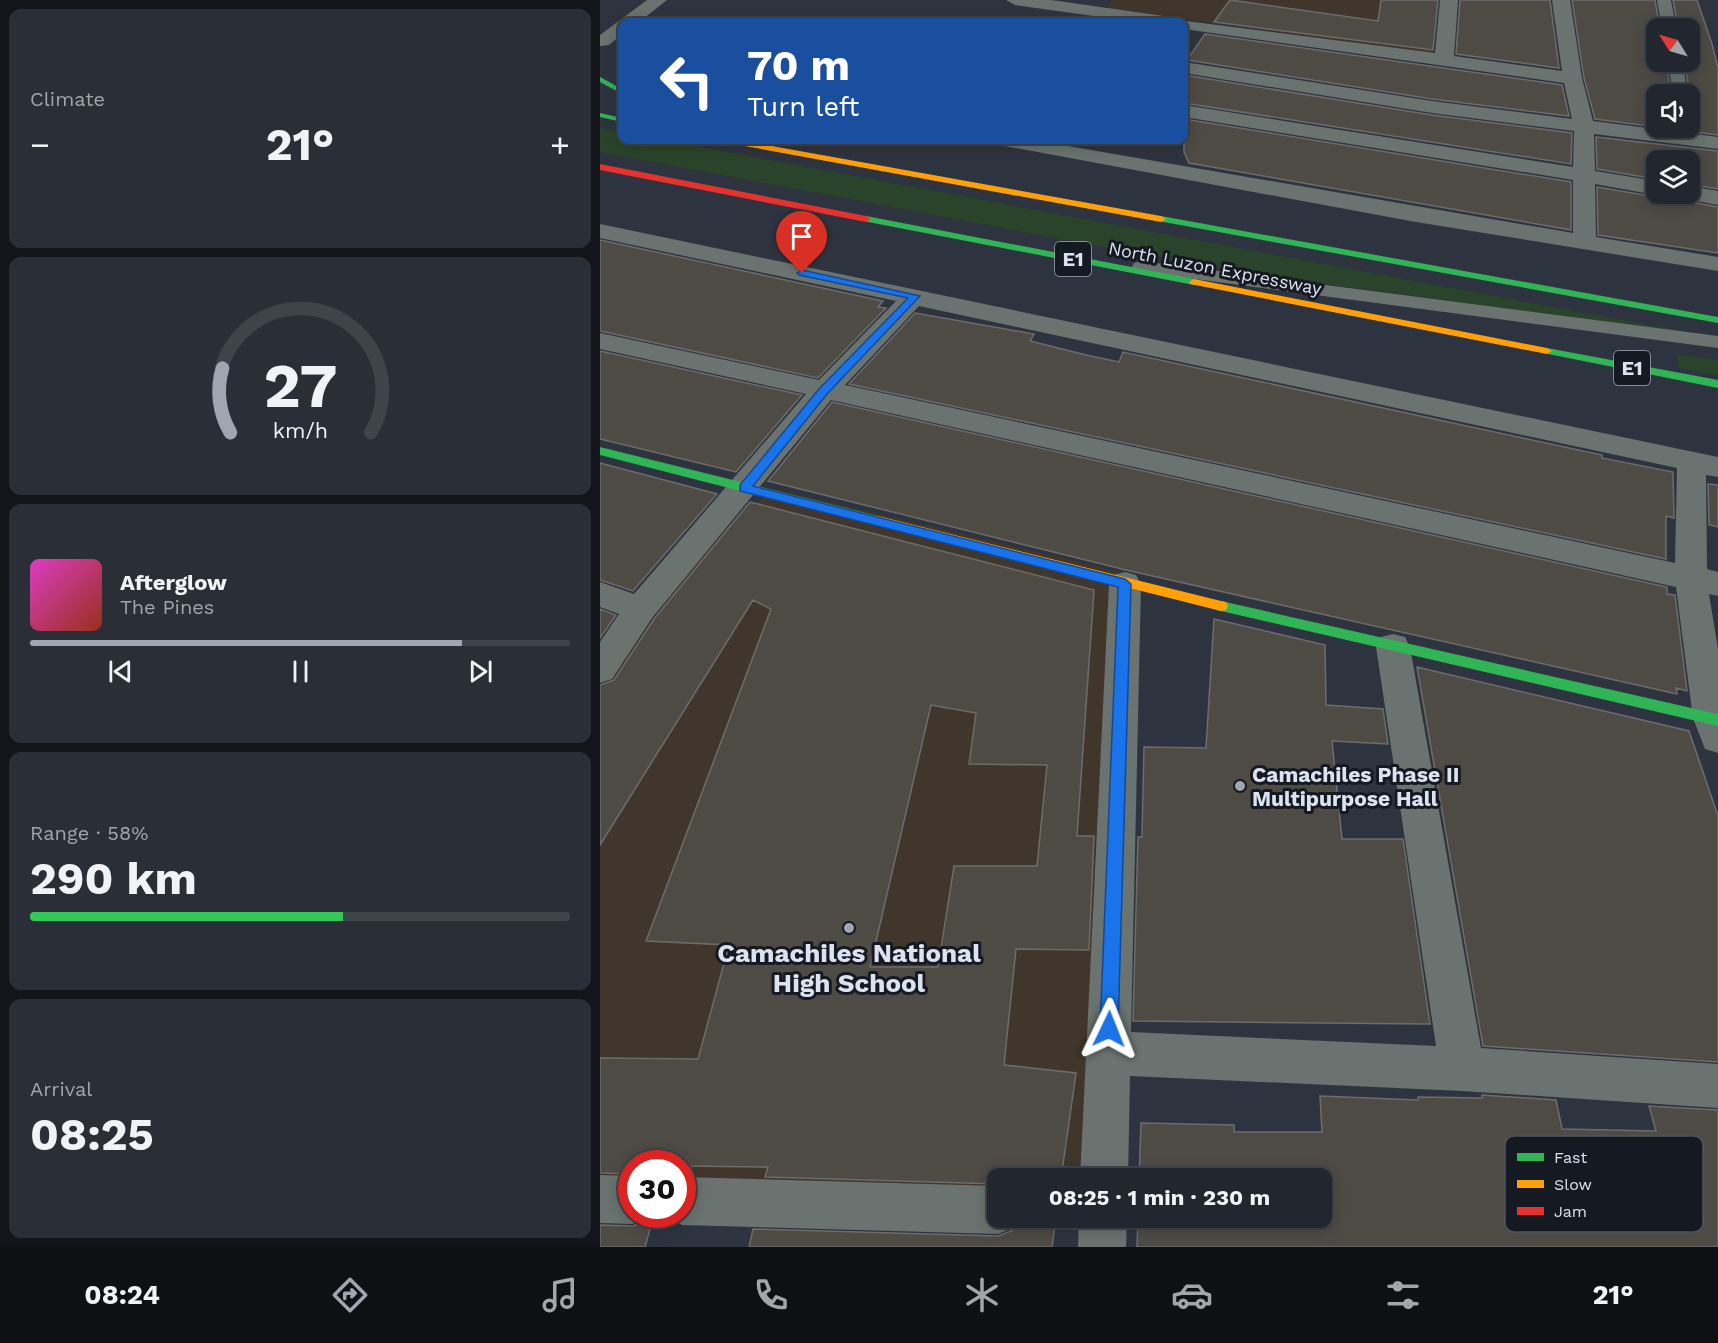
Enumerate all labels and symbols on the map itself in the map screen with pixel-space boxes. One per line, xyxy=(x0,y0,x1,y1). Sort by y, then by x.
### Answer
north arrow xyxy=(1646,18,1700,72)
pin xyxy=(776,211,827,273)
street label: North Luzon Expressway xyxy=(1107,237,1324,299)
road number: E1 xyxy=(1055,242,1091,276)
road number: E1 xyxy=(1614,351,1650,385)
place label: Camachiles Phase II Multipurpose Hall xyxy=(1252,762,1459,811)
marker: Camachiles Phase II Multipurpose Hall xyxy=(1233,779,1247,793)
marker: Camachiles National High School xyxy=(842,921,856,935)
place label: Camachiles National High School xyxy=(717,938,981,998)
position arrow xyxy=(1077,997,1141,1061)
legend xyxy=(1505,1136,1703,1232)
text: Fast xyxy=(1554,1148,1587,1167)
speed limit sign: 30 xyxy=(618,1150,696,1228)
text: Slow xyxy=(1554,1175,1592,1194)
text: Jam xyxy=(1554,1202,1587,1221)

